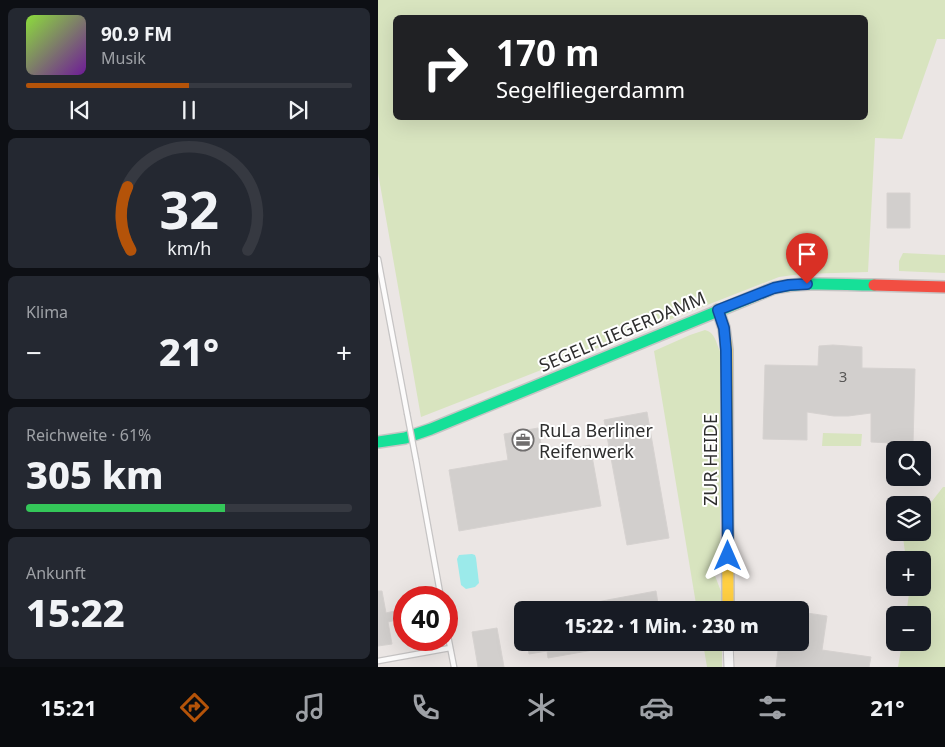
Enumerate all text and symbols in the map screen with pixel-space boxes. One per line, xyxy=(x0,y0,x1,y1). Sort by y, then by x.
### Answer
text: 90.9 FM xyxy=(101,21,172,47)
text: 170 m xyxy=(496,29,599,76)
icon: right xyxy=(413,35,478,100)
text: Musik xyxy=(101,47,146,69)
text: Segelfliegerdamm xyxy=(496,74,685,104)
icon: previous xyxy=(66,96,94,124)
icon: pause xyxy=(175,96,203,124)
icon: next xyxy=(284,96,312,124)
text: 32 xyxy=(159,173,219,244)
pin xyxy=(786,233,828,284)
text: km/h xyxy=(167,236,211,260)
icon: arrive xyxy=(793,240,821,268)
street label: SEGELFLIEGERDAMM xyxy=(535,285,709,377)
text: Klima xyxy=(26,301,68,323)
text: 21° xyxy=(159,325,219,377)
text: − xyxy=(26,333,42,371)
text: + xyxy=(336,333,352,371)
house number: 3 xyxy=(839,366,847,386)
street label: ZUR HEIDE xyxy=(698,414,722,506)
place label: RuLa Berliner Reifenwerk xyxy=(539,418,653,463)
text: Reichweite · 61% xyxy=(26,424,151,446)
office icon: RuLa Berliner Reifenwerk xyxy=(511,428,535,452)
map controls xyxy=(886,441,931,651)
button: search xyxy=(886,441,931,486)
text: 305 km xyxy=(26,448,164,500)
button: layers xyxy=(886,496,931,541)
position arrow xyxy=(701,529,753,581)
button: + xyxy=(886,551,931,596)
text: Ankunft xyxy=(26,562,86,584)
text: 15:22 xyxy=(26,586,125,638)
speed limit sign: 40 xyxy=(393,586,458,651)
button: − xyxy=(886,606,931,651)
text: 15:22 · 1 Min. · 230 m xyxy=(564,613,759,639)
icon: directions xyxy=(177,690,212,725)
icon: music xyxy=(293,690,328,725)
icon: phone xyxy=(408,690,443,725)
icon: climate xyxy=(524,690,559,725)
icon: car xyxy=(639,690,674,725)
icon: filters xyxy=(755,690,790,725)
text: 15:21 xyxy=(40,692,97,722)
text: 21° xyxy=(870,692,905,722)

